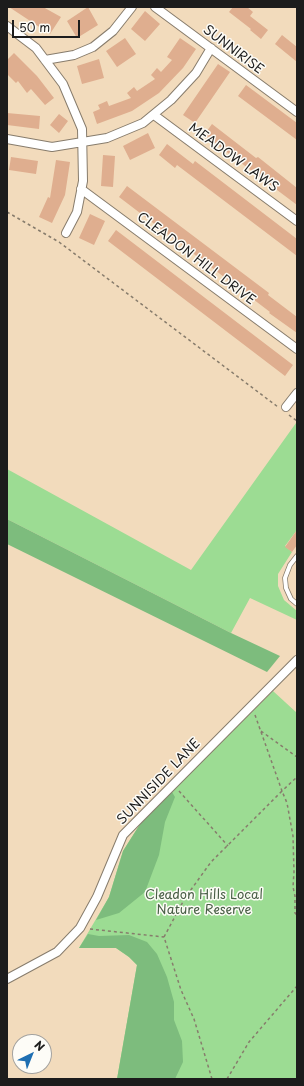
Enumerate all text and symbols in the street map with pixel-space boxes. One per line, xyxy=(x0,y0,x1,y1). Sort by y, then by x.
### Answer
scale bar xyxy=(14,12,82,38)
text: 50 m xyxy=(19,18,50,36)
street label: SUNNIRISE xyxy=(200,22,266,78)
street label: MEADOW LAWS xyxy=(185,120,281,196)
street label: CLEADON HILL DRIVE xyxy=(134,209,258,309)
street label: SUNNISIDE LANE xyxy=(114,736,204,828)
park label: Cleadon Hills Local Nature Reserve xyxy=(145,887,263,918)
north arrow xyxy=(12,1034,52,1074)
text: N xyxy=(31,1036,49,1055)

